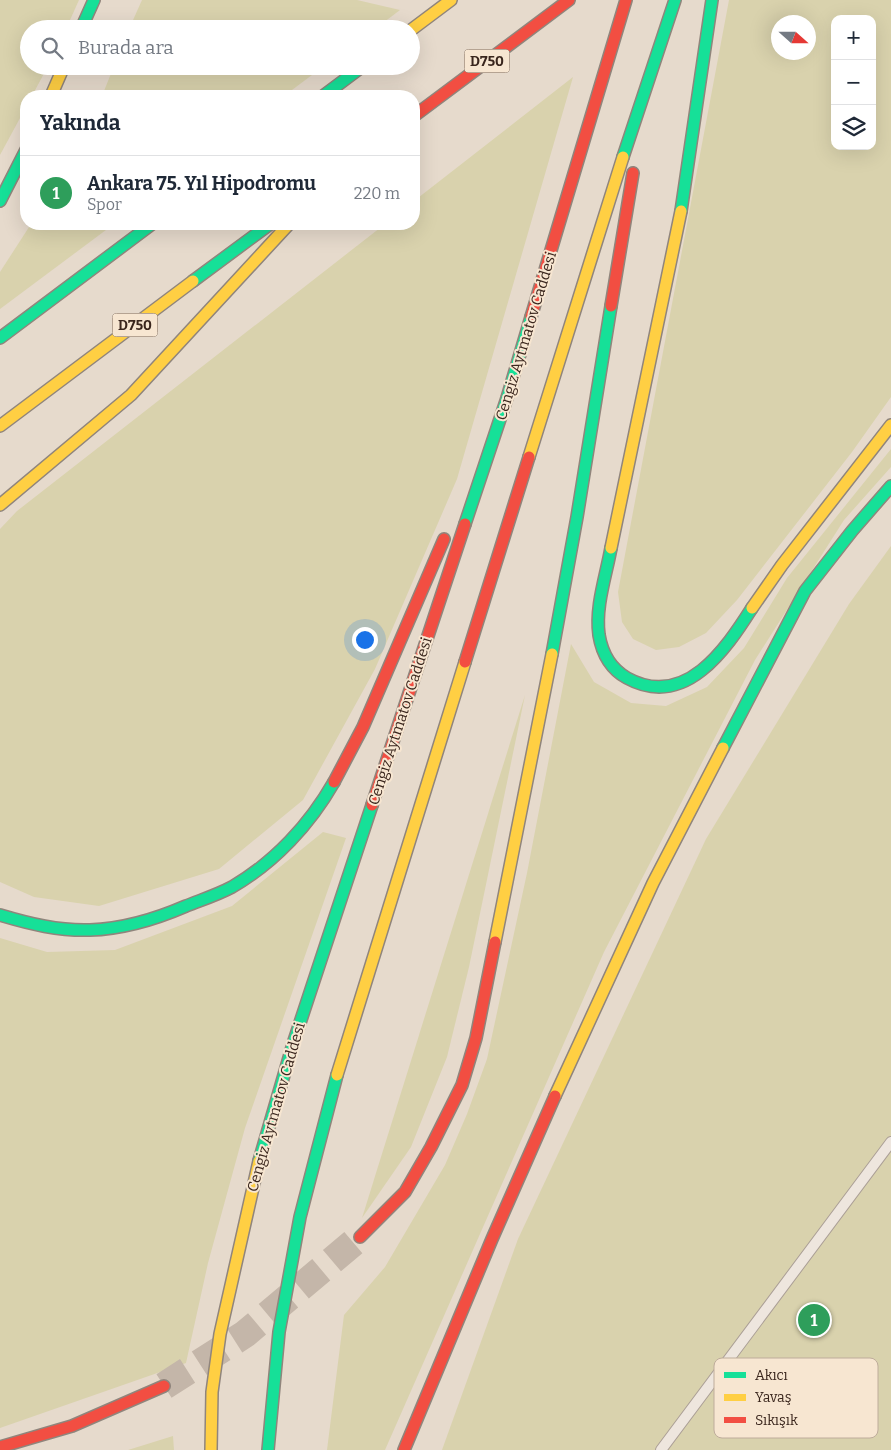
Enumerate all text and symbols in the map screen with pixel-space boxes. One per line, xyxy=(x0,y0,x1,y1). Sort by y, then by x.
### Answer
north arrow xyxy=(771,15,816,60)
map controls xyxy=(831,15,876,150)
button: + xyxy=(831,15,876,60)
search box xyxy=(20,20,420,75)
icon: search xyxy=(38,34,66,62)
text: Burada ara xyxy=(78,36,174,59)
road number: D750 xyxy=(464,49,510,72)
button: − xyxy=(831,60,876,105)
button: layers xyxy=(831,105,876,150)
text: Yakında xyxy=(40,110,121,136)
text: Ankara 75. Yıl Hipodromu xyxy=(87,172,316,195)
text: 1 xyxy=(53,184,59,203)
text: 220 m xyxy=(354,184,400,203)
text: Spor xyxy=(87,195,122,214)
street label: Cengiz Aytmatov Caddesi xyxy=(492,249,560,422)
road number: D750 xyxy=(112,314,158,336)
your location xyxy=(352,627,378,653)
street label: Cengiz Aytmatov Caddesi xyxy=(364,634,436,807)
street label: Cengiz Aytmatov Caddesi xyxy=(243,1020,309,1194)
pin: 1 xyxy=(798,1301,830,1339)
legend xyxy=(714,1358,878,1438)
text: Akıcı xyxy=(755,1367,788,1384)
text: Yavaş xyxy=(755,1389,792,1406)
text: Sıkışık xyxy=(755,1412,798,1429)

